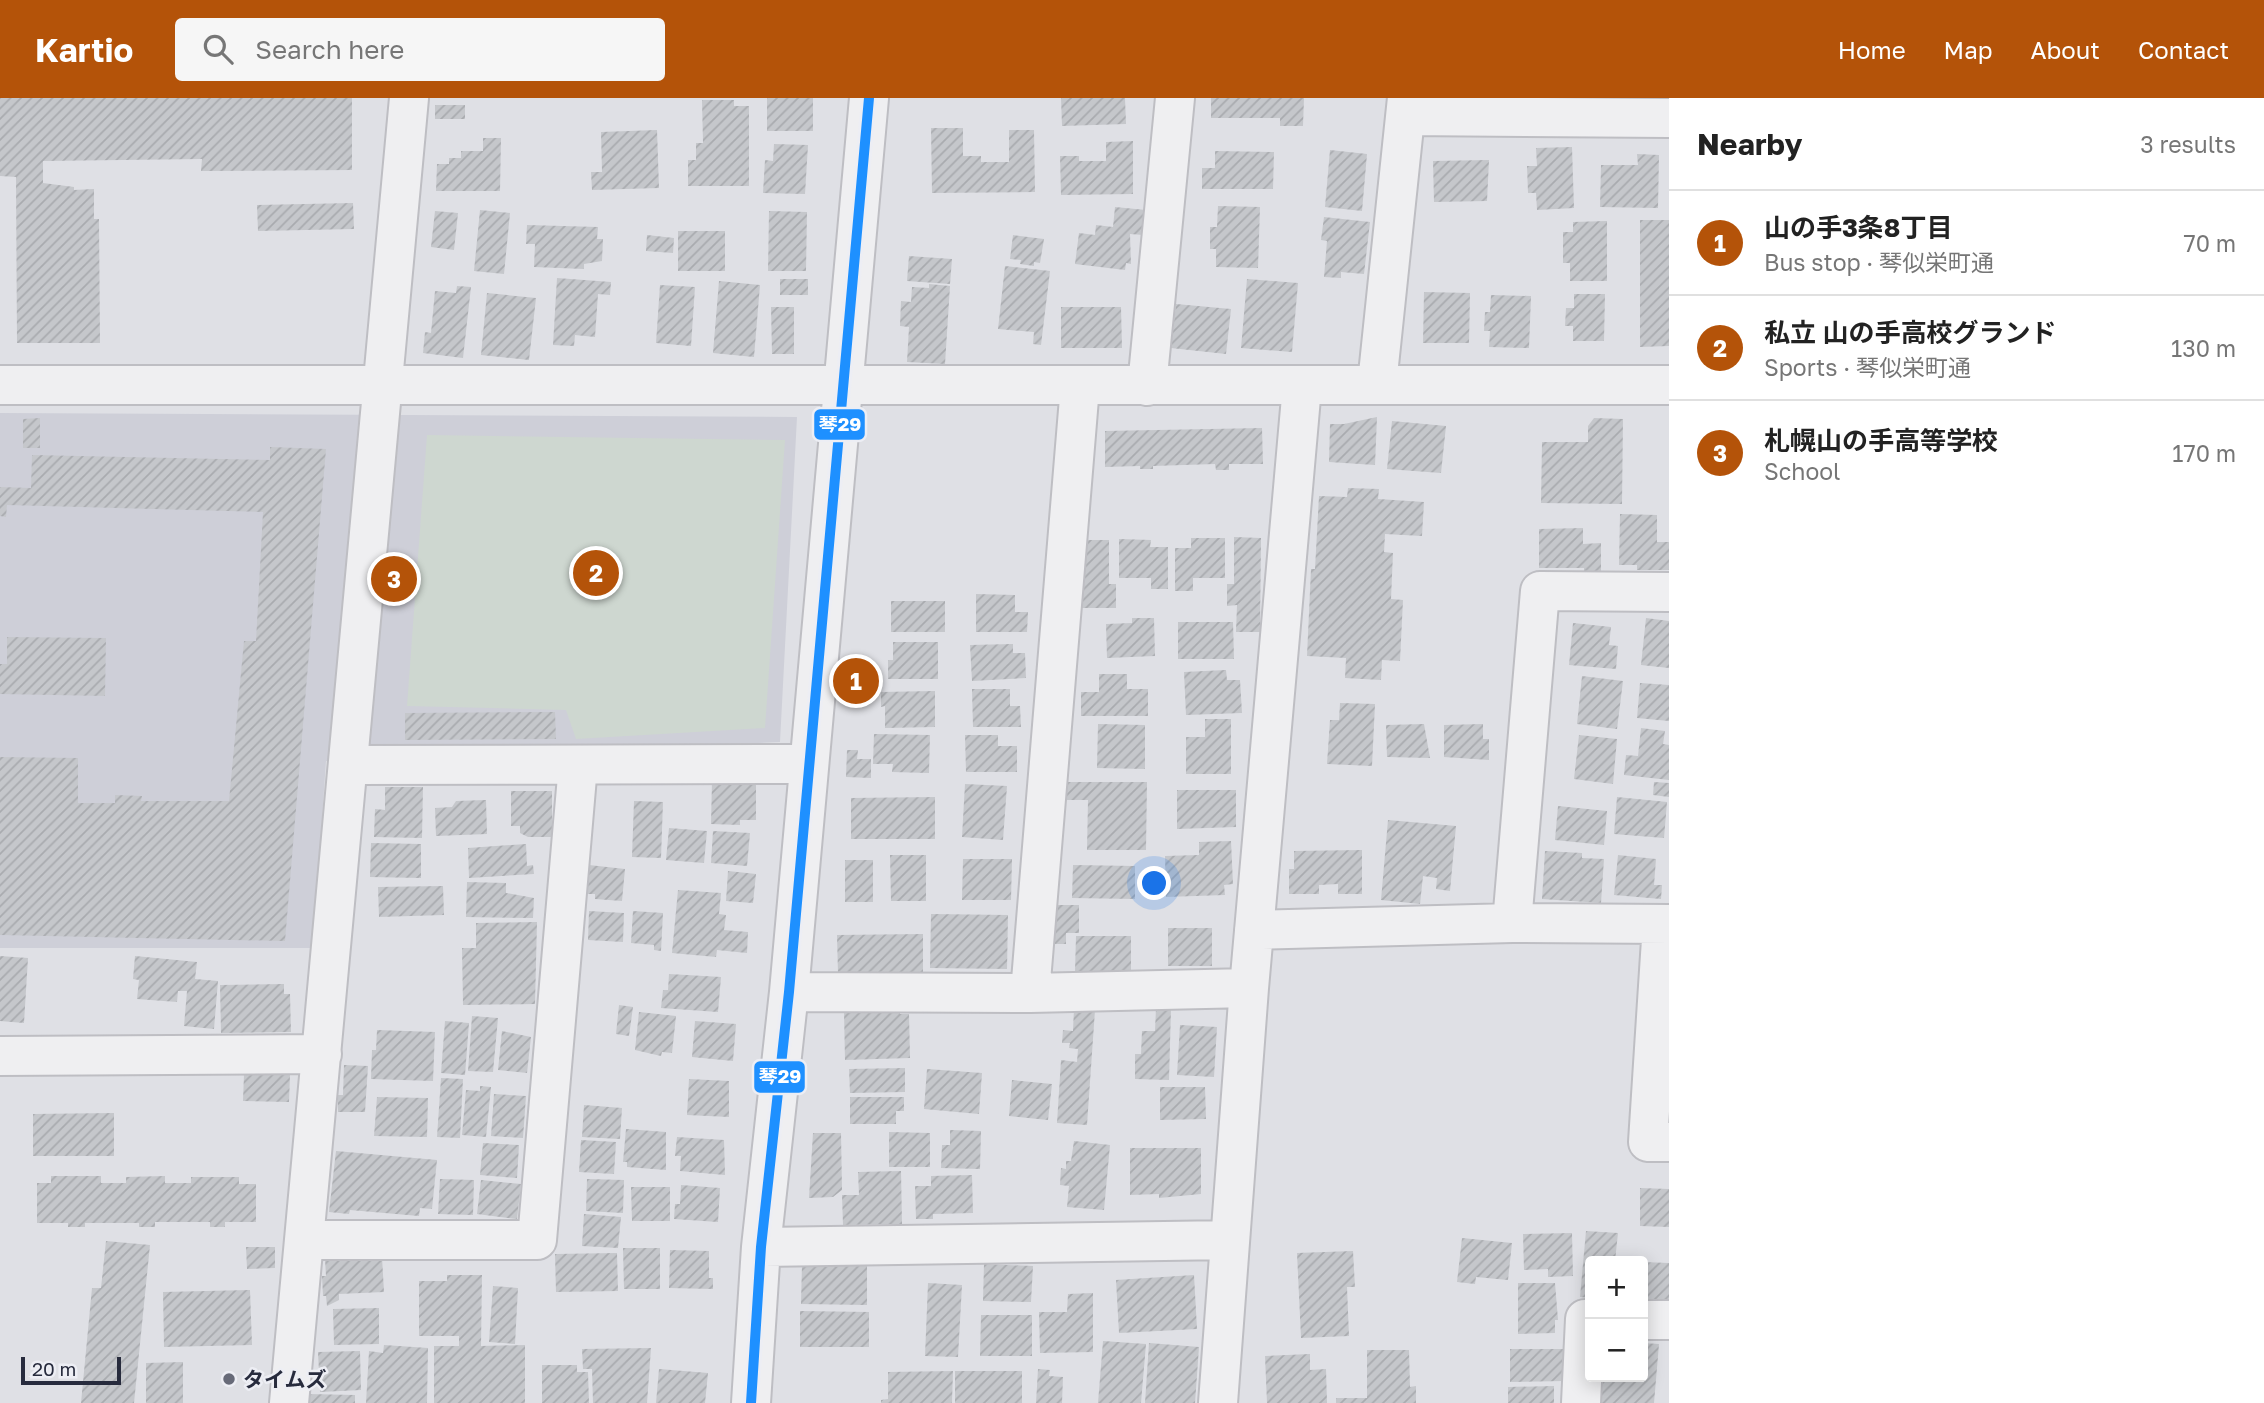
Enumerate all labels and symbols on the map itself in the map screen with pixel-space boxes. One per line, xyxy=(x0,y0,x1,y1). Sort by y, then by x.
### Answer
line badge: 琴29 xyxy=(813,408,866,441)
text: 琴29 xyxy=(819,412,861,435)
pin: 2 xyxy=(573,547,619,599)
pin: 3 xyxy=(371,553,417,605)
pin: 1 xyxy=(833,655,879,707)
your location xyxy=(1137,866,1171,900)
line badge: 琴29 xyxy=(753,1060,806,1094)
text: 琴29 xyxy=(759,1064,801,1087)
scale bar xyxy=(21,1354,121,1386)
place label: タイムズ xyxy=(243,1366,327,1392)
marker: タイムズ xyxy=(221,1371,237,1387)

